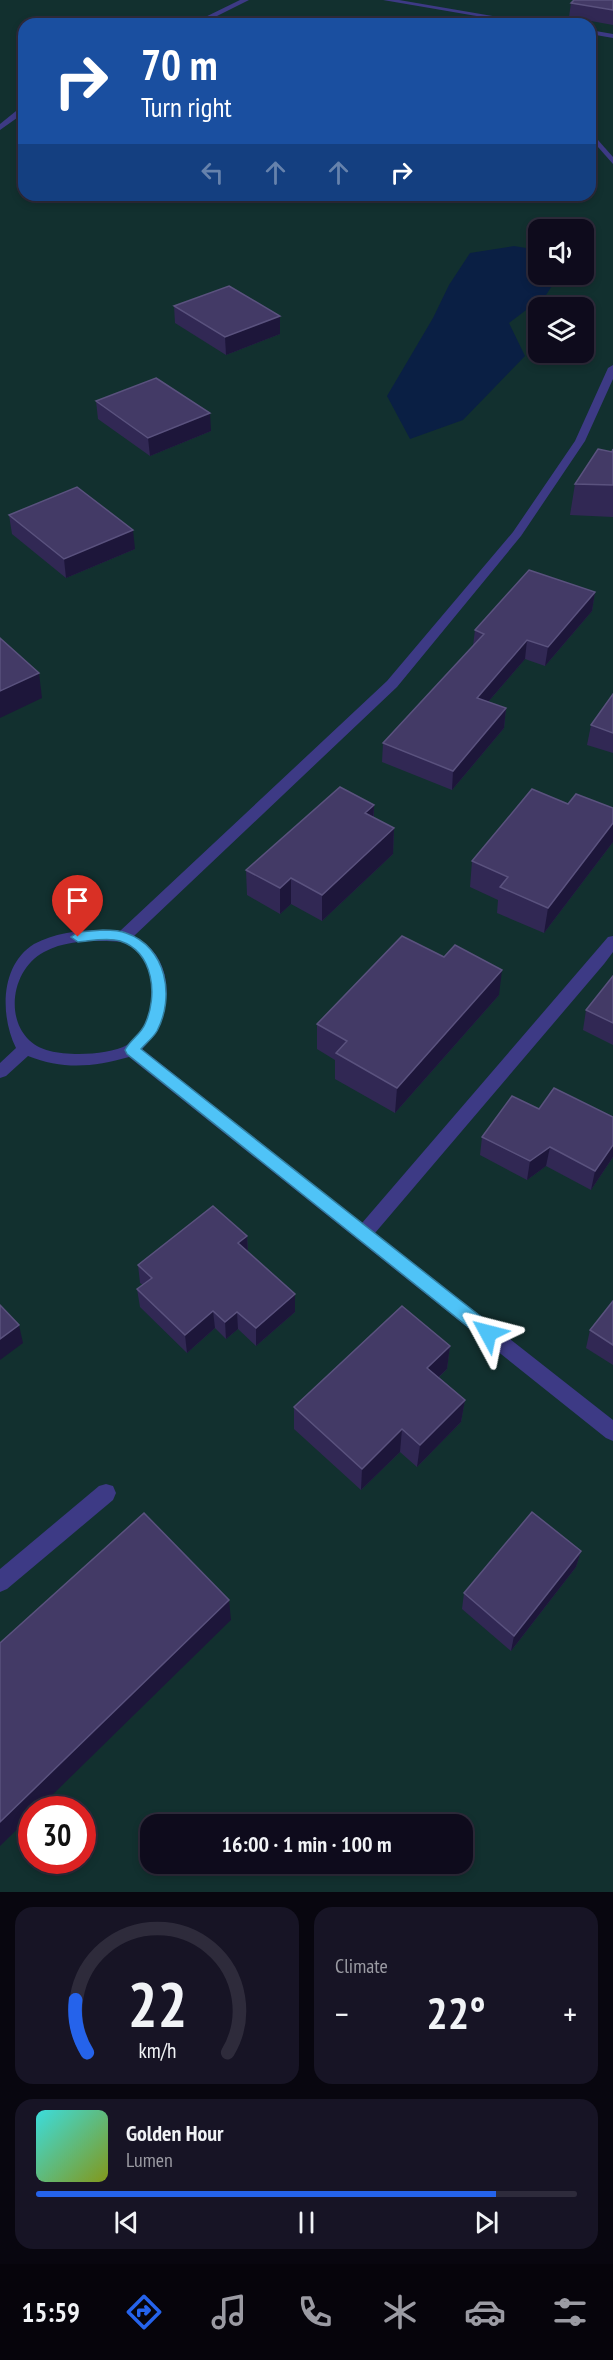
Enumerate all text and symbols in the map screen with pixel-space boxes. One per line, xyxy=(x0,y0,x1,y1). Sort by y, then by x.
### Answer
text: 70 m xyxy=(141,37,218,92)
icon: right xyxy=(42,42,120,120)
text: Turn right xyxy=(141,90,232,124)
icon: left xyxy=(196,156,229,189)
icon: ahead xyxy=(259,156,292,189)
icon: ahead xyxy=(322,156,355,189)
icon: right xyxy=(385,156,418,189)
map controls xyxy=(528,219,594,363)
button: sound xyxy=(528,219,594,285)
button: layers xyxy=(528,297,594,363)
pin xyxy=(52,875,103,937)
icon: arrive xyxy=(61,884,94,917)
position arrow xyxy=(456,1301,520,1365)
speed limit sign: 30 xyxy=(18,1796,96,1874)
text: 16:00 · 1 min · 100 m xyxy=(221,1830,392,1858)
text: Climate xyxy=(335,1953,388,1979)
text: 22 xyxy=(127,1963,187,2044)
text: 22° xyxy=(426,1983,486,2041)
text: − xyxy=(335,1992,349,2035)
text: + xyxy=(563,1992,577,2035)
text: km/h xyxy=(138,2036,176,2064)
text: Golden Hour xyxy=(126,2119,224,2147)
text: Lumen xyxy=(126,2147,173,2173)
icon: previous xyxy=(110,2206,143,2239)
icon: pause xyxy=(290,2206,323,2239)
icon: next xyxy=(470,2206,503,2239)
icon: directions xyxy=(123,2291,165,2333)
icon: music xyxy=(208,2291,250,2333)
icon: phone xyxy=(294,2291,336,2333)
icon: climate xyxy=(379,2291,421,2333)
icon: car xyxy=(464,2291,506,2333)
icon: filters xyxy=(549,2291,591,2333)
text: 15:59 xyxy=(22,2295,80,2329)

